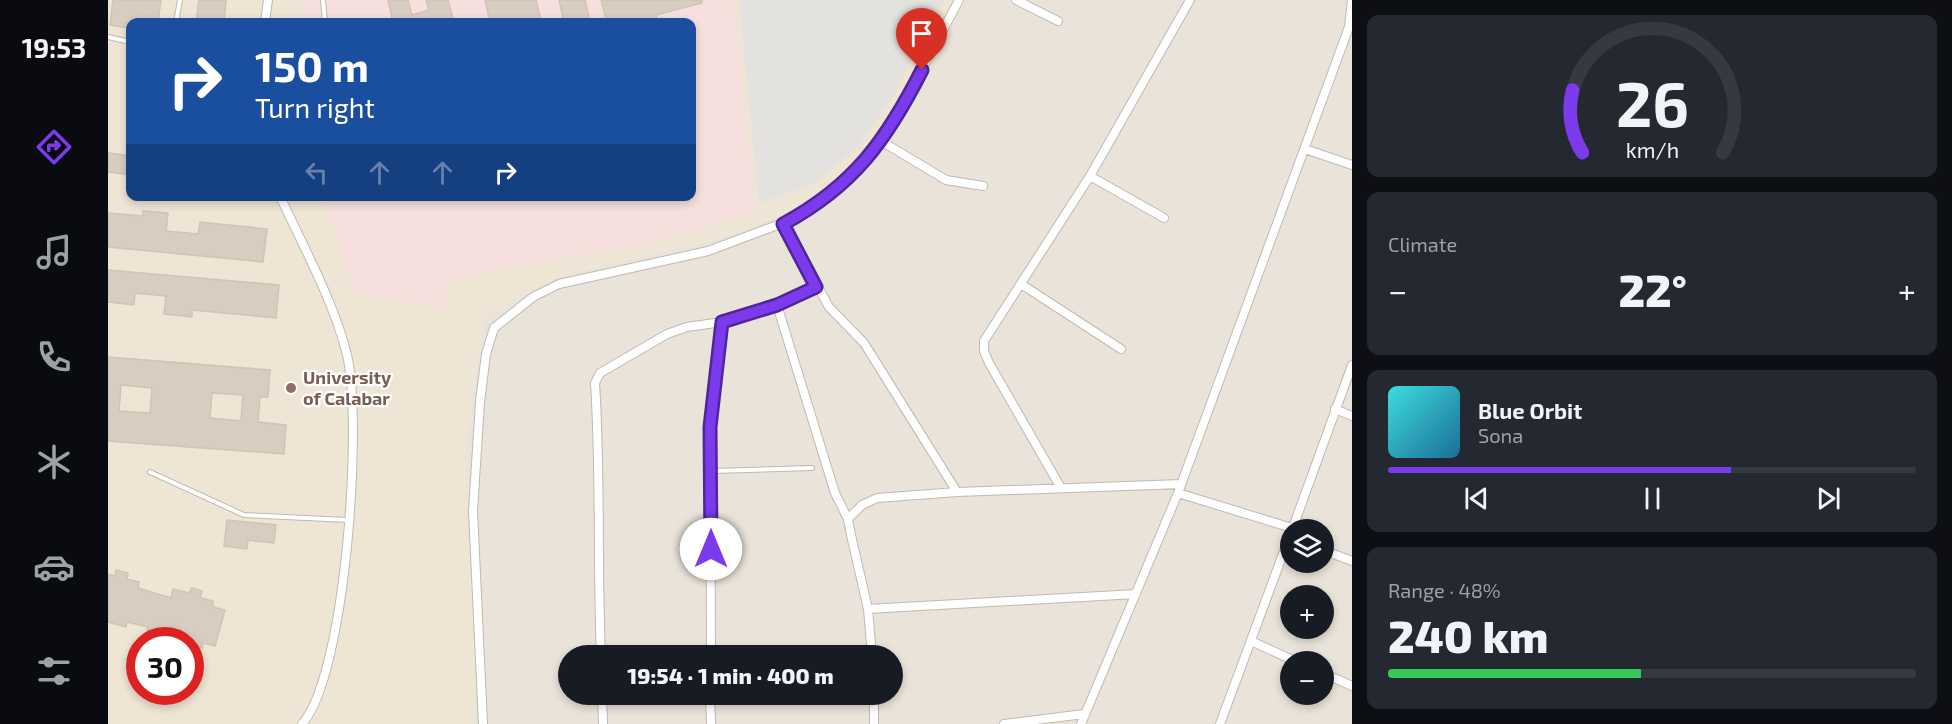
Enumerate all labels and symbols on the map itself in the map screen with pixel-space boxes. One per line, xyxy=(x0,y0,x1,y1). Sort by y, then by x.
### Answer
pin xyxy=(896,8,947,70)
place label: University of Calabar xyxy=(303,366,392,409)
marker: University of Calabar xyxy=(284,381,298,395)
position arrow xyxy=(679,517,743,581)
speed limit sign: 30 xyxy=(126,627,204,705)

